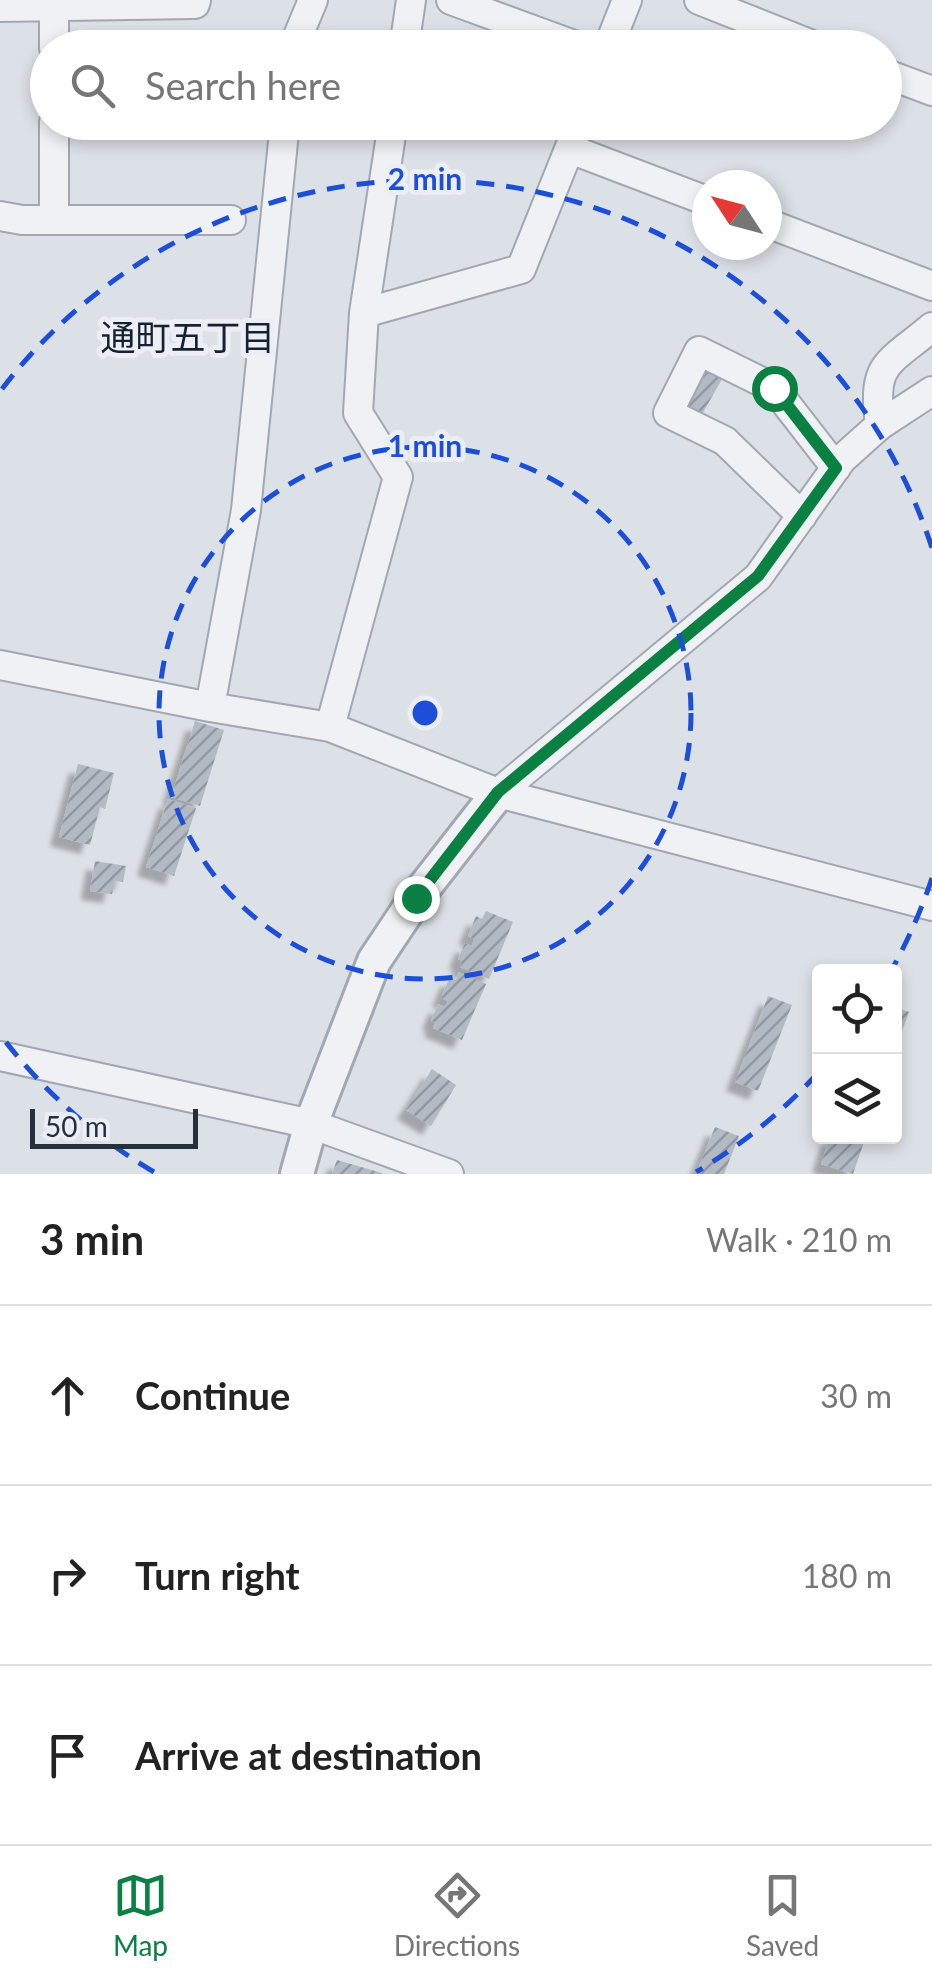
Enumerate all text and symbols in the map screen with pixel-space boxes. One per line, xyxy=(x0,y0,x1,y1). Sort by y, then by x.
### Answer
search box xyxy=(30,30,902,140)
icon: search xyxy=(65,58,120,113)
text: Search here xyxy=(145,62,341,108)
text: 2 min xyxy=(388,160,462,196)
north arrow xyxy=(692,170,782,260)
district label: 通町五丁目 xyxy=(100,315,276,357)
route start xyxy=(752,366,798,412)
text: 1 min xyxy=(388,427,462,463)
centre of rings xyxy=(407,695,443,731)
route end xyxy=(394,876,440,922)
map controls xyxy=(812,964,902,1144)
button: locate xyxy=(812,964,902,1054)
button: layers xyxy=(812,1054,902,1144)
scale bar xyxy=(30,1104,198,1148)
text: 50 m xyxy=(45,1109,108,1143)
text: 3 min xyxy=(40,1214,144,1264)
text: Walk · 210 m xyxy=(706,1220,892,1259)
icon: ahead xyxy=(40,1368,95,1423)
text: Continue xyxy=(135,1372,290,1418)
text: 30 m xyxy=(820,1376,892,1415)
icon: right xyxy=(40,1548,95,1603)
text: Turn right xyxy=(135,1552,300,1598)
text: 180 m xyxy=(802,1556,892,1595)
icon: arrive xyxy=(40,1728,95,1783)
text: Arrive at destination xyxy=(135,1732,482,1778)
tab: Map xyxy=(113,1868,168,1962)
tab: Directions xyxy=(394,1868,520,1962)
tab: Saved xyxy=(746,1868,819,1962)

